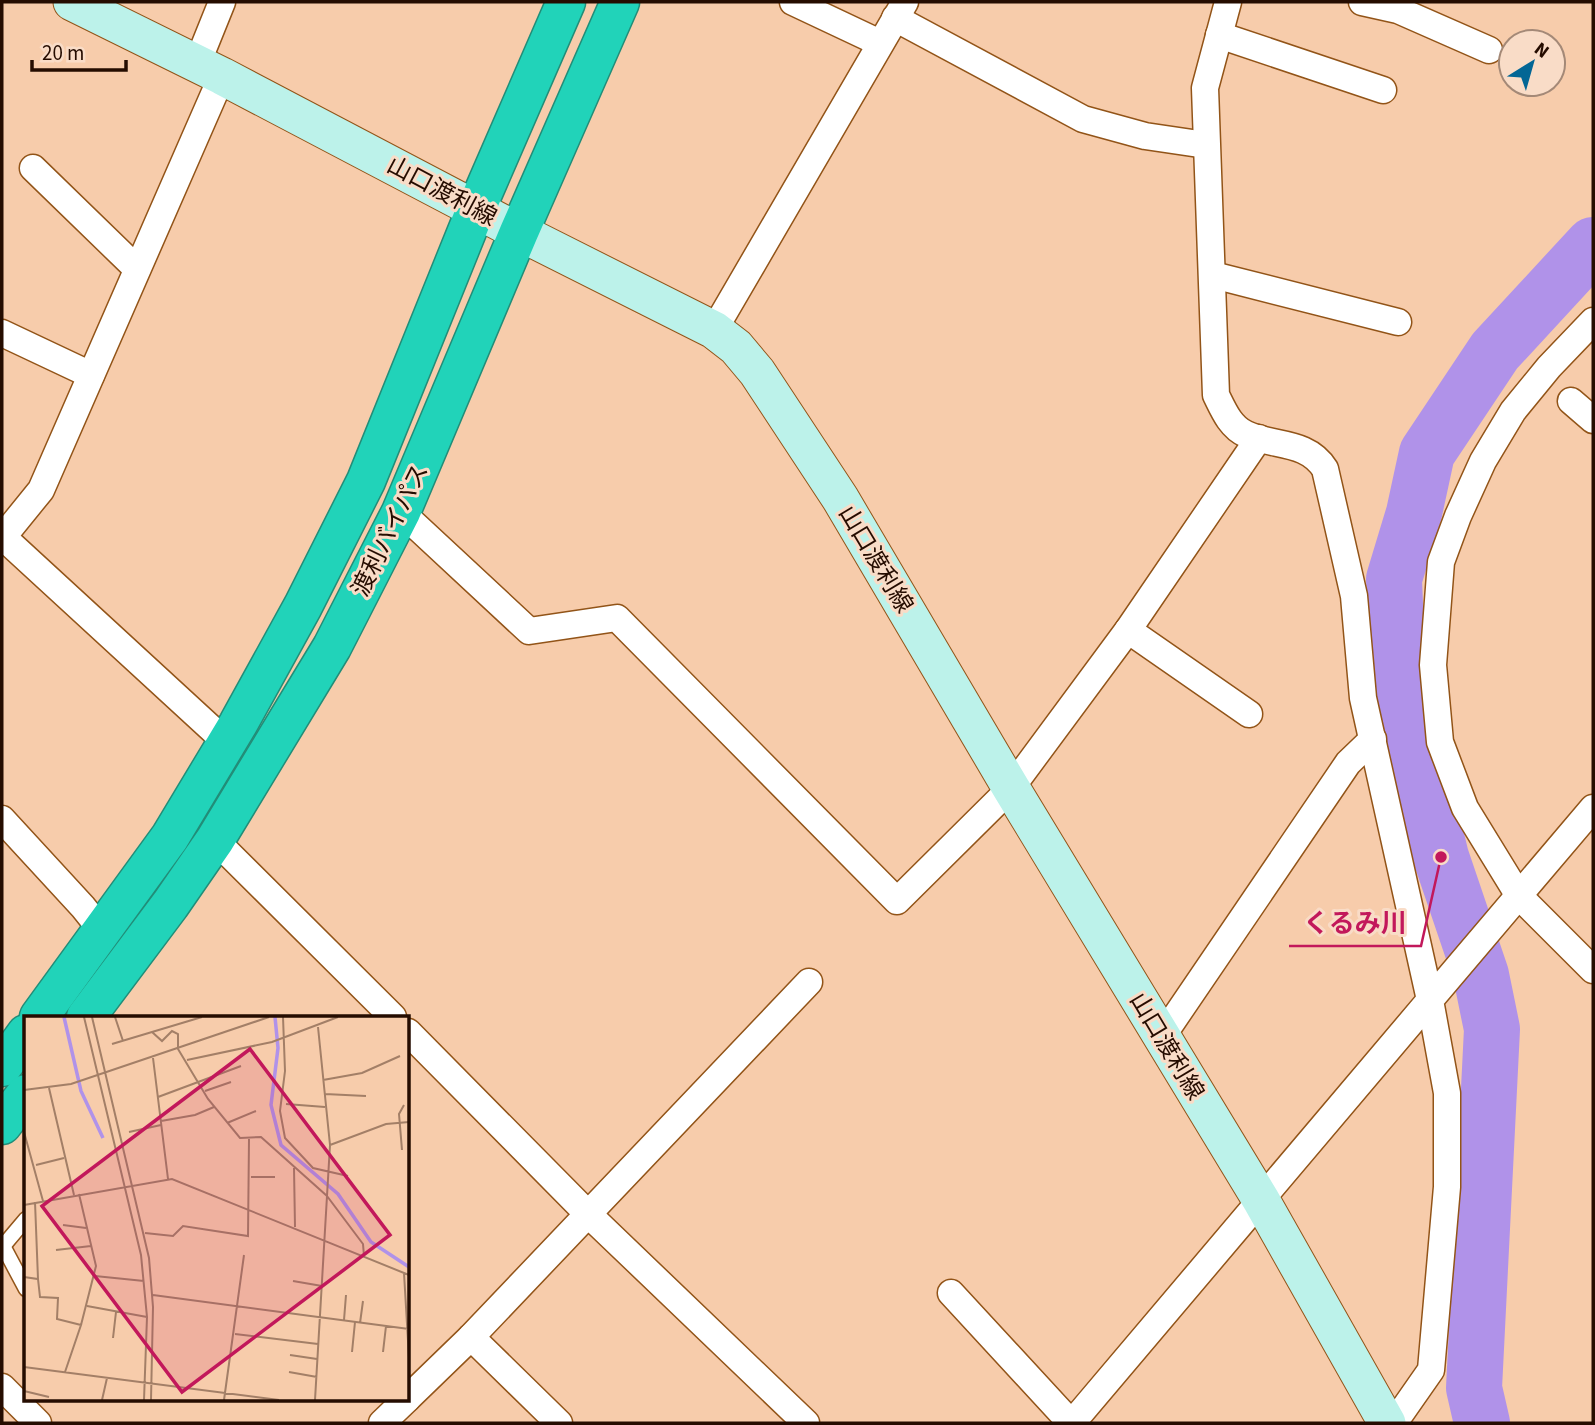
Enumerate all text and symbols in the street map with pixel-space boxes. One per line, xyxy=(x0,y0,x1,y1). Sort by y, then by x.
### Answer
scale bar xyxy=(32,28,126,72)
north arrow xyxy=(1497,28,1567,98)
text: N xyxy=(1528,36,1555,65)
text: 20 m xyxy=(42,38,84,68)
street label: 山口渡利線 xyxy=(381,148,503,235)
street label: 渡利バイパス xyxy=(343,458,438,602)
street label: 山口渡利線 xyxy=(830,499,921,620)
callout: くるみ川 xyxy=(1289,899,1421,946)
text: くるみ川 xyxy=(1303,905,1407,942)
street label: 山口渡利線 xyxy=(1121,986,1212,1107)
inset map xyxy=(24,1016,410,1400)

